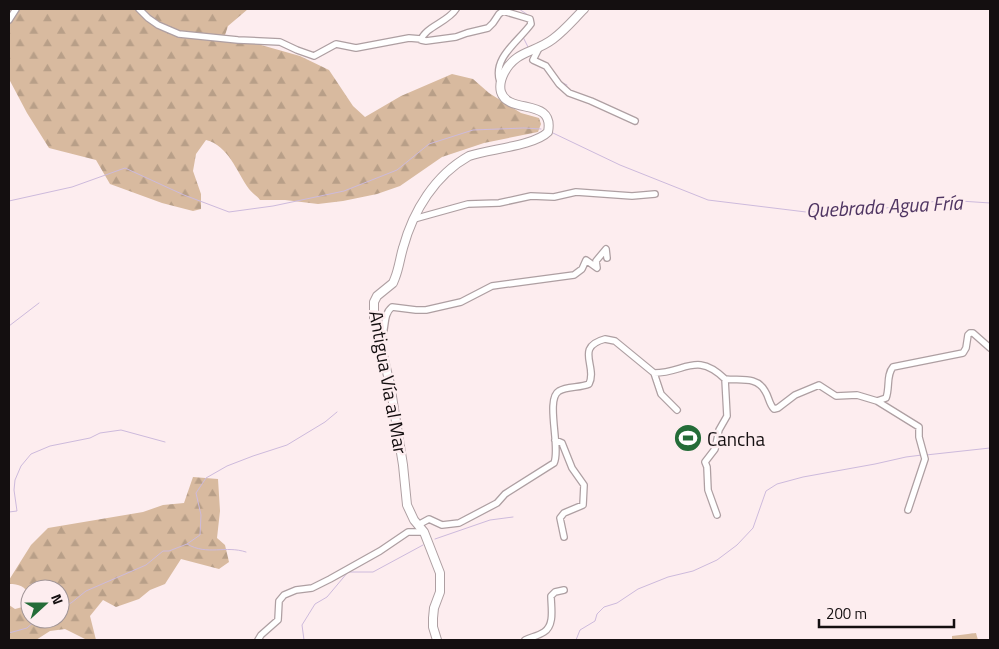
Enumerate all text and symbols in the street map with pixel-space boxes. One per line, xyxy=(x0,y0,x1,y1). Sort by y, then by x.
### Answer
water label: Quebrada Agua Fría xyxy=(805,186,964,226)
street label: Antigua Vía al Mar xyxy=(362,308,416,456)
sports icon: Cancha xyxy=(673,423,703,453)
place label: Cancha xyxy=(707,424,766,453)
north arrow xyxy=(20,579,70,629)
text: N xyxy=(46,591,69,607)
scale bar xyxy=(819,596,954,628)
text: 200 m xyxy=(826,602,867,625)

